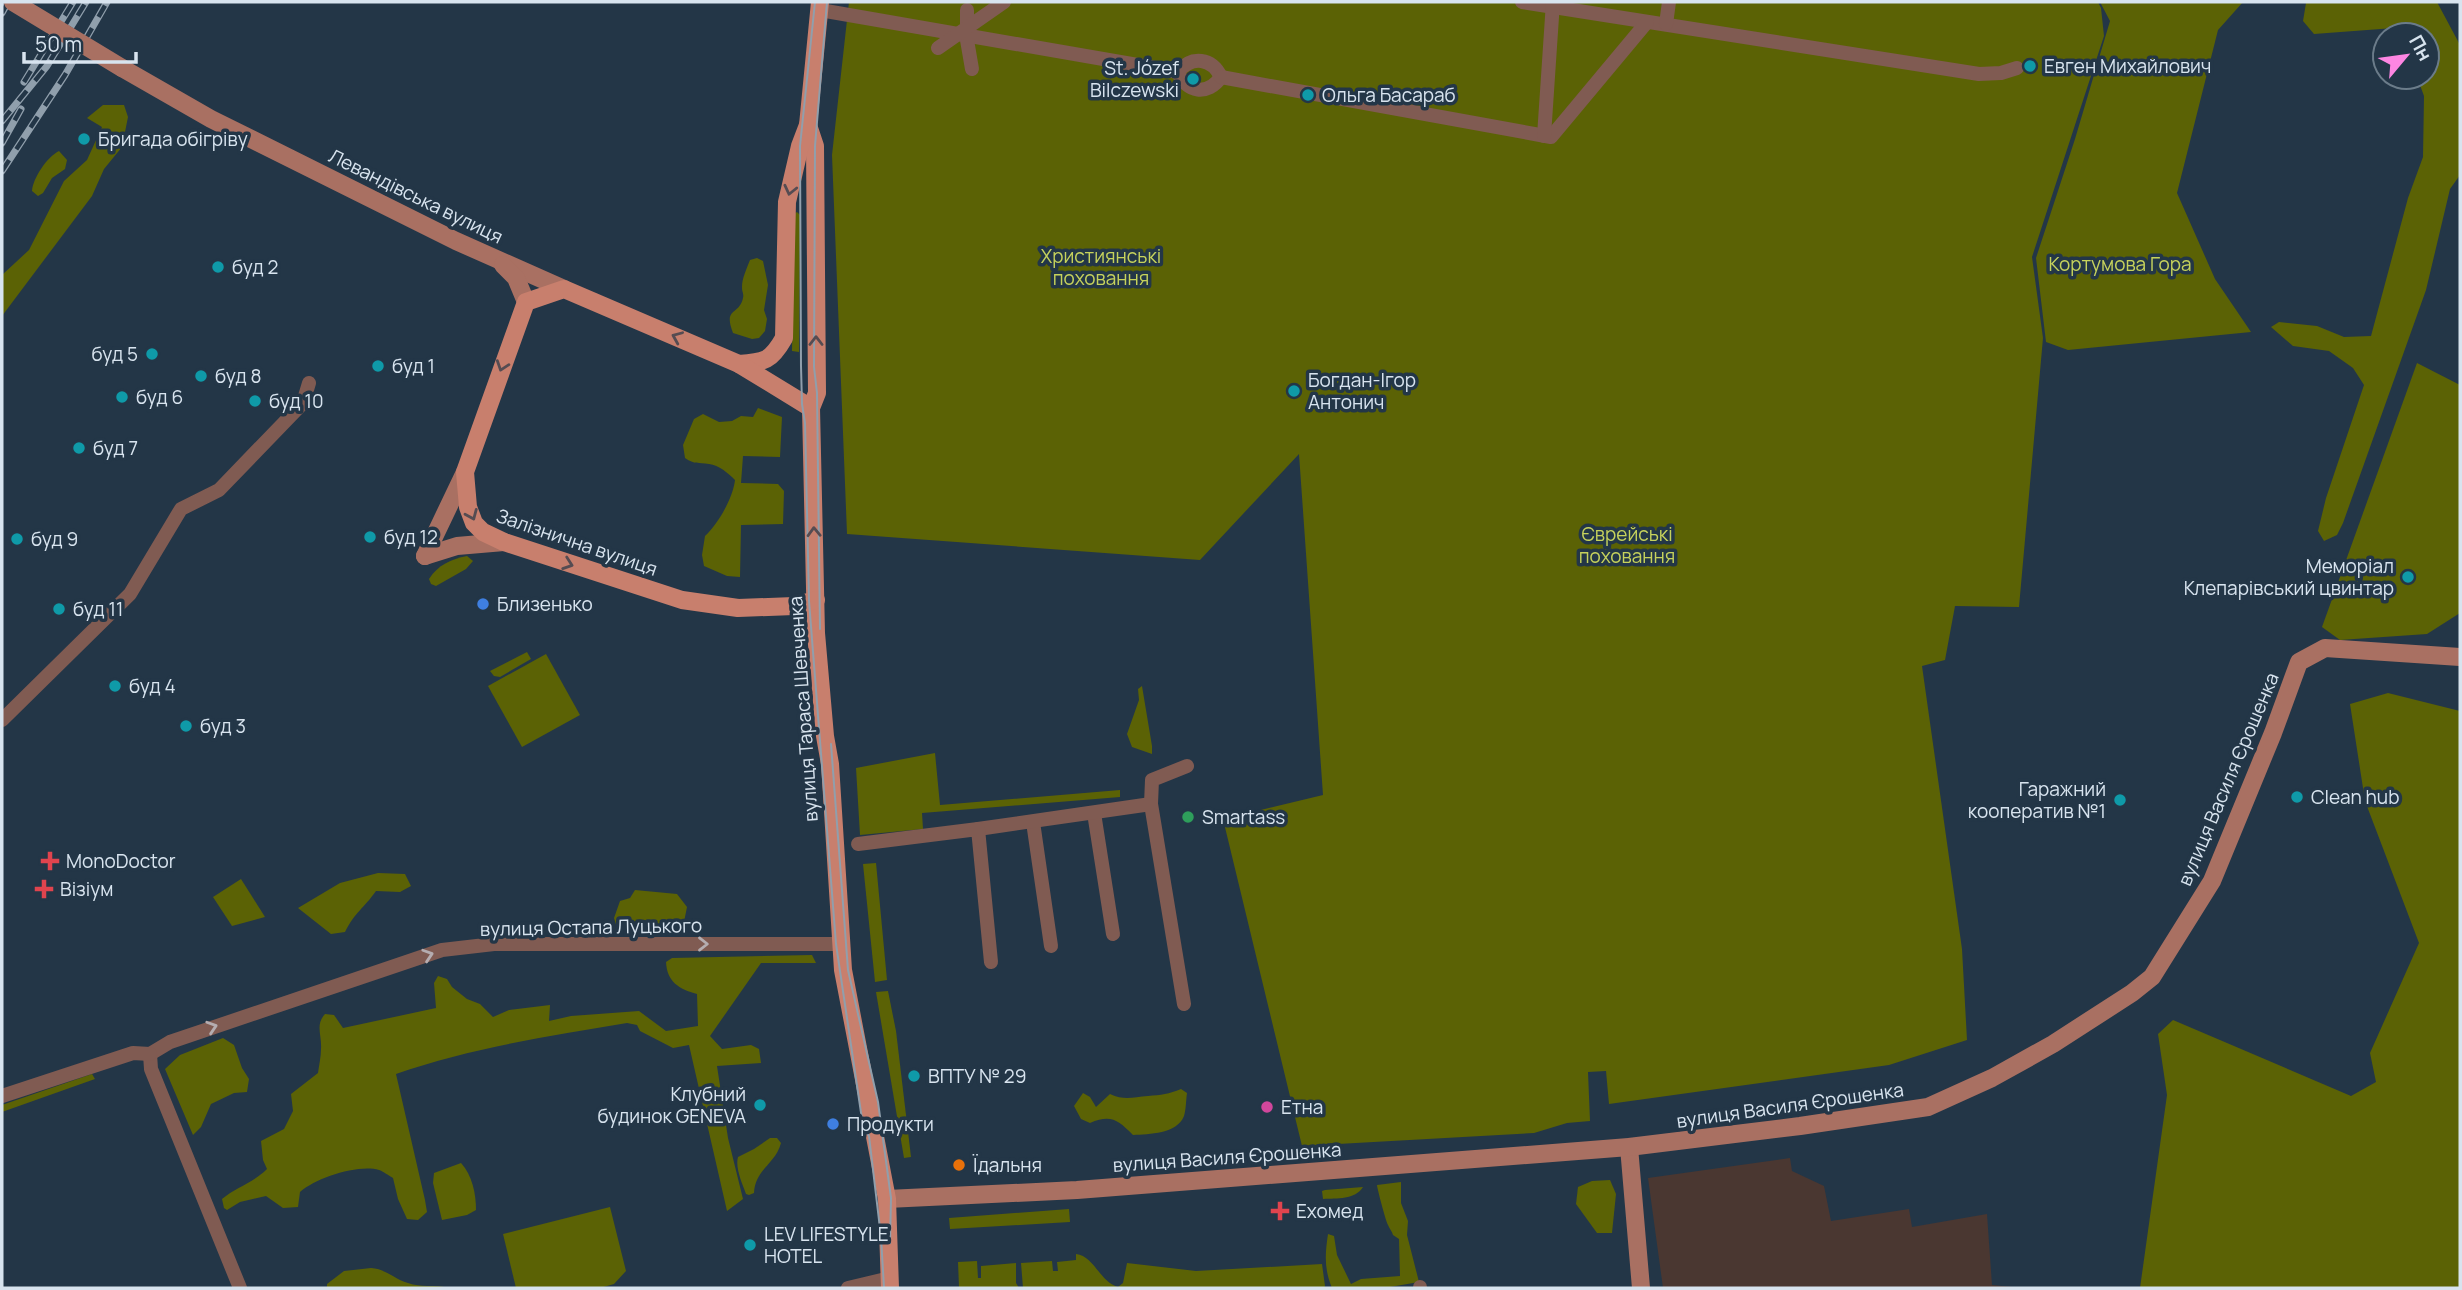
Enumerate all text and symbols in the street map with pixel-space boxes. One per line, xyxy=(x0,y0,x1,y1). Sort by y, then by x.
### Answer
scale bar xyxy=(24,21,136,65)
north arrow xyxy=(2371,21,2441,91)
text: 50 m xyxy=(35,30,82,58)
text: Пн xyxy=(2403,30,2438,65)
place label: Евген Михайлович xyxy=(2044,53,2211,79)
place label: St. Józef Bilczewski xyxy=(1090,55,1179,103)
marker: Евген Михайлович xyxy=(2022,58,2038,74)
marker: St. Józef Bilczewski xyxy=(1185,71,1201,87)
place label: Ольга Басараб xyxy=(1322,82,1456,108)
marker: Ольга Басараб xyxy=(1300,87,1316,103)
place label: Бригада обігріву xyxy=(98,126,248,152)
marker: Бригада обігріву xyxy=(76,131,92,147)
street label: Левандівська вулиця xyxy=(325,143,507,249)
one-way arrow xyxy=(783,184,798,196)
park label: Християнські поховання xyxy=(1041,243,1161,291)
park label: Кортумова Гора xyxy=(2048,251,2192,277)
place label: буд 2 xyxy=(232,254,278,280)
marker: буд 2 xyxy=(210,259,226,275)
one-way arrow xyxy=(671,332,683,346)
one-way arrow xyxy=(808,335,824,345)
place label: буд 5 xyxy=(92,341,138,367)
marker: буд 5 xyxy=(144,346,160,362)
place label: буд 1 xyxy=(392,353,435,379)
marker: буд 1 xyxy=(370,358,386,374)
one-way arrow xyxy=(497,359,511,371)
place label: буд 8 xyxy=(215,363,262,389)
place label: Богдан-Ігор Антонич xyxy=(1308,367,1416,415)
marker: буд 8 xyxy=(193,368,209,384)
marker: Богдан-Ігор Антонич xyxy=(1286,383,1302,399)
place label: буд 6 xyxy=(136,384,183,410)
place label: буд 10 xyxy=(269,388,324,414)
marker: буд 6 xyxy=(114,389,130,405)
marker: буд 10 xyxy=(247,393,263,409)
place label: буд 7 xyxy=(93,435,138,461)
marker: буд 7 xyxy=(71,440,87,456)
street label: Залізнична вулиця xyxy=(493,502,661,582)
one-way arrow xyxy=(464,508,478,520)
park label: Єврейські поховання xyxy=(1579,521,1675,569)
place label: буд 12 xyxy=(384,524,438,550)
place label: буд 9 xyxy=(31,526,78,552)
one-way arrow xyxy=(806,526,821,537)
marker: буд 12 xyxy=(362,529,378,545)
marker: буд 9 xyxy=(9,531,25,547)
place label: Меморіал Клепарівський цвинтар xyxy=(2184,553,2394,601)
one-way arrow xyxy=(562,556,574,570)
marker: Меморіал Клепарівський цвинтар xyxy=(2400,569,2416,585)
place label: Близенько xyxy=(497,591,593,617)
street label: вулиця Тараса Шевченка xyxy=(782,595,824,823)
place label: буд 11 xyxy=(73,596,123,622)
marker: Близенько xyxy=(475,596,491,612)
marker: буд 11 xyxy=(51,601,67,617)
street label: вулиця Василя Єрошенка xyxy=(2171,668,2285,890)
place label: буд 4 xyxy=(129,673,176,699)
marker: буд 4 xyxy=(107,678,123,694)
place label: буд 3 xyxy=(200,713,246,739)
marker: буд 3 xyxy=(178,718,194,734)
place label: Гаражний кооператив №1 xyxy=(1968,776,2106,824)
place label: Clean hub xyxy=(2311,784,2399,810)
marker: Clean hub xyxy=(2289,789,2305,805)
marker: Гаражний кооператив №1 xyxy=(2112,792,2128,808)
place label: Smartass xyxy=(1202,804,1285,830)
marker: Smartass xyxy=(1180,809,1196,825)
place label: MonoDoctor xyxy=(66,848,176,874)
marker: MonoDoctor xyxy=(40,851,60,871)
place label: Візіум xyxy=(60,876,113,902)
marker: Візіум xyxy=(34,879,54,899)
street label: вулиця Остапа Луцького xyxy=(480,912,702,942)
one-way arrow xyxy=(699,936,709,952)
one-way arrow xyxy=(421,949,434,963)
one-way arrow xyxy=(206,1021,218,1035)
place label: ВПТУ № 29 xyxy=(928,1063,1026,1089)
marker: ВПТУ № 29 xyxy=(906,1068,922,1084)
street label: вулиця Василя Єрошенка xyxy=(1675,1076,1905,1134)
place label: Клубний будинок GENEVA xyxy=(598,1081,746,1129)
place label: Етна xyxy=(1281,1094,1323,1120)
marker: Клубний будинок GENEVA xyxy=(752,1097,768,1113)
marker: Етна xyxy=(1259,1099,1275,1115)
place label: Продукти xyxy=(847,1111,934,1137)
marker: Продукти xyxy=(825,1116,841,1132)
street label: вулиця Василя Єрошенка xyxy=(1112,1136,1342,1178)
place label: Їдальня xyxy=(972,1152,1042,1178)
marker: Їдальня xyxy=(951,1157,967,1173)
place label: Ехомед xyxy=(1296,1198,1363,1224)
marker: Ехомед xyxy=(1270,1201,1290,1221)
place label: LEV LIFESTYLE HOTEL xyxy=(764,1221,889,1269)
marker: LEV LIFESTYLE HOTEL xyxy=(742,1237,758,1253)

